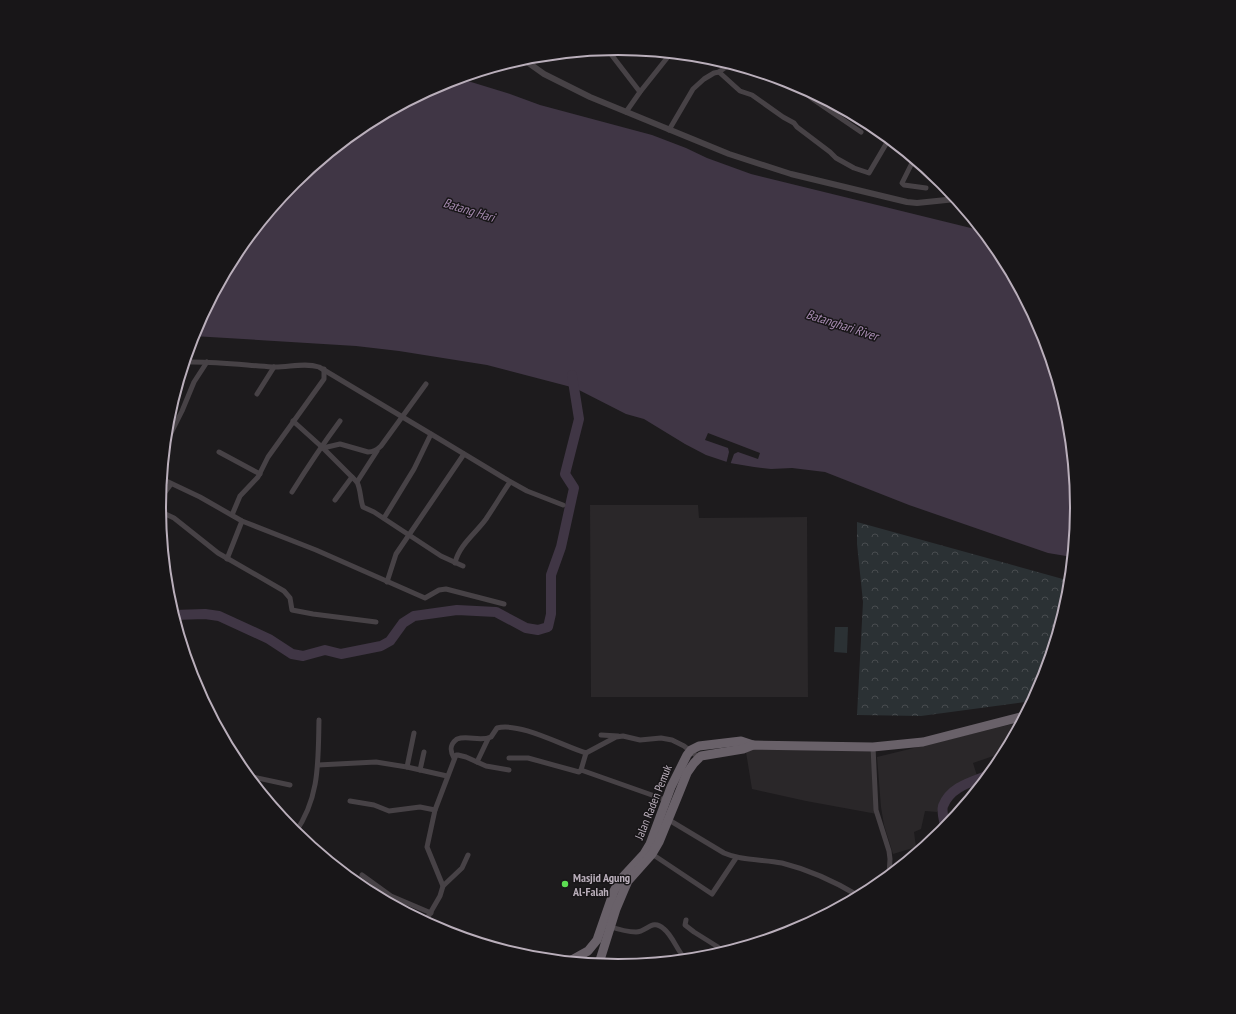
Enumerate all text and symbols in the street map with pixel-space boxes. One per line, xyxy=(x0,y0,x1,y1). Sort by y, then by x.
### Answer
water label: Batang Hari xyxy=(441,194,499,226)
water label: Batanghari River xyxy=(804,305,882,345)
street label: Jalan Raden Pemuk xyxy=(631,762,675,843)
place label: Masjid Agung Al-Falah xyxy=(572,870,630,899)
marker: Masjid Agung Al-Falah xyxy=(560,879,570,889)

